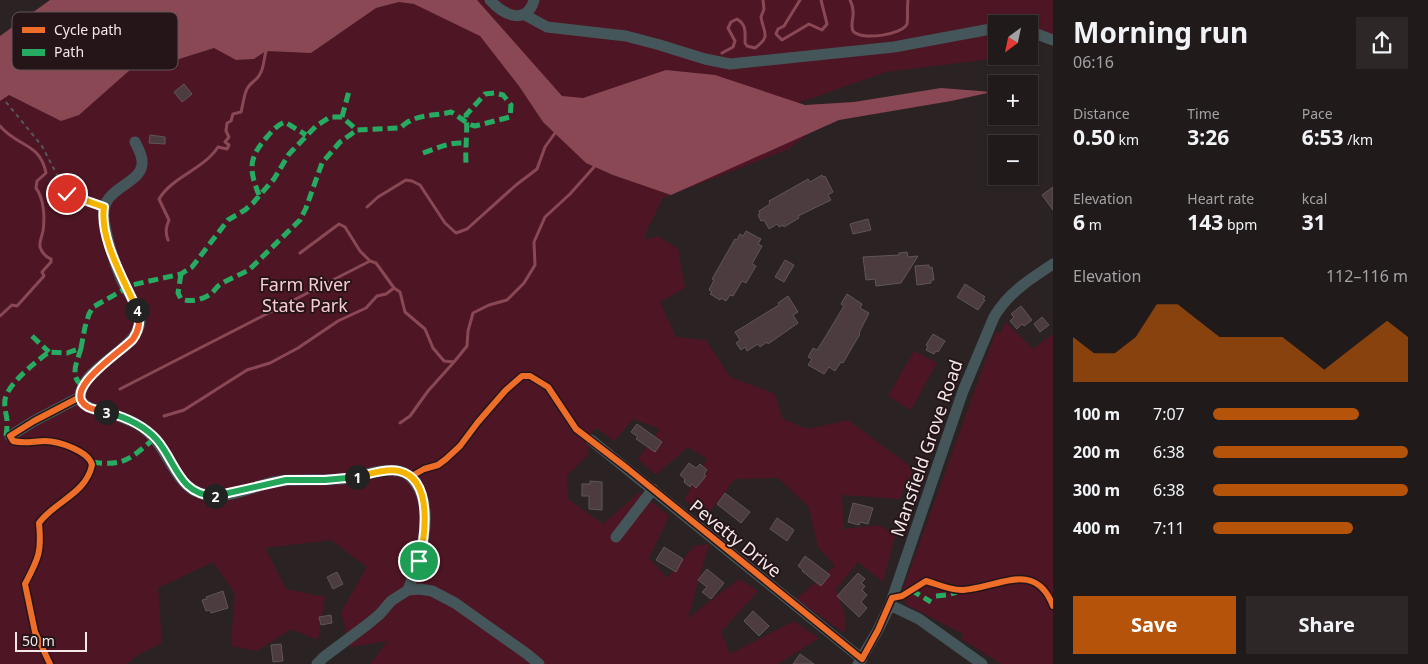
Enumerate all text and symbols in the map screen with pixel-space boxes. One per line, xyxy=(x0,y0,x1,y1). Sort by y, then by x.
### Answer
legend xyxy=(12,12,178,70)
text: Morning run xyxy=(1073,13,1248,51)
north arrow xyxy=(988,15,1038,65)
map controls xyxy=(988,15,1038,185)
button: share xyxy=(1356,17,1408,69)
text: Cycle path xyxy=(54,20,122,39)
text: Path xyxy=(54,42,84,61)
text: 06:16 xyxy=(1073,51,1114,73)
button: + xyxy=(988,75,1038,125)
text: Distance xyxy=(1073,104,1130,123)
text: Time xyxy=(1187,104,1220,123)
text: Pace xyxy=(1302,104,1333,123)
text: 0.50 xyxy=(1073,123,1115,151)
text: 3:26 xyxy=(1187,123,1229,151)
text: 6:53 xyxy=(1302,123,1344,151)
text: km xyxy=(1115,130,1139,149)
text: /km xyxy=(1344,130,1373,149)
button: − xyxy=(988,135,1038,185)
pin xyxy=(46,173,88,215)
icon: check xyxy=(53,180,81,208)
text: Elevation xyxy=(1073,189,1133,208)
text: Heart rate xyxy=(1187,189,1254,208)
text: kcal xyxy=(1302,189,1327,208)
text: 6 xyxy=(1073,208,1085,236)
text: 143 xyxy=(1187,208,1223,236)
text: 31 xyxy=(1302,208,1326,236)
text: m xyxy=(1085,215,1102,234)
text: bpm xyxy=(1223,215,1257,234)
text: Elevation xyxy=(1073,265,1141,287)
text: 112–116 m xyxy=(1326,265,1408,287)
park label: Farm River State Park xyxy=(260,272,351,317)
pin: 4 xyxy=(124,298,150,322)
text: 4 xyxy=(133,301,142,320)
street label: Mansfield Grove Road xyxy=(884,356,968,540)
pin: 3 xyxy=(94,400,118,424)
text: 3 xyxy=(102,403,111,422)
text: 100 m xyxy=(1073,403,1120,425)
text: 7:07 xyxy=(1153,403,1185,425)
text: 200 m xyxy=(1073,441,1120,463)
text: 6:38 xyxy=(1153,441,1185,463)
pin: 1 xyxy=(344,464,370,490)
text: 1 xyxy=(353,468,362,487)
text: 300 m xyxy=(1073,479,1120,501)
text: 6:38 xyxy=(1153,479,1185,501)
pin: 2 xyxy=(202,484,228,508)
text: 2 xyxy=(211,487,220,506)
street label: Pevetty Drive xyxy=(685,494,787,582)
text: 400 m xyxy=(1073,517,1120,539)
text: 7:11 xyxy=(1153,517,1185,539)
pin xyxy=(398,540,440,582)
icon: arrive xyxy=(405,547,433,575)
button: Save xyxy=(1073,596,1236,654)
button: Share xyxy=(1246,596,1408,654)
scale bar xyxy=(15,629,88,652)
text: 50 m xyxy=(22,631,55,650)

